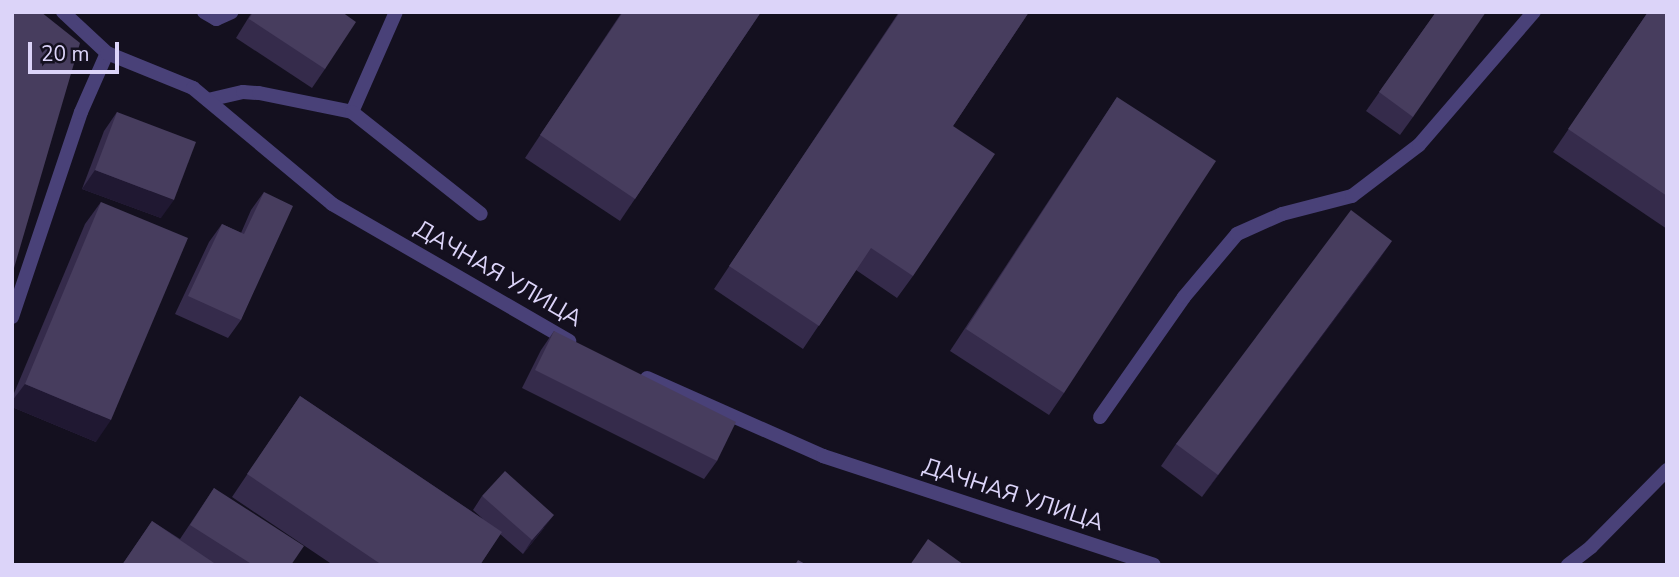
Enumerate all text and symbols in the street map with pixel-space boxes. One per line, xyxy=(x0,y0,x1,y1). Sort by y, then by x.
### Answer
scale bar xyxy=(32,28,122,72)
text: 20 m xyxy=(41,40,90,68)
street label: ДАЧНАЯ УЛИЦА xyxy=(409,215,587,333)
street label: ДАЧНАЯ УЛИЦА xyxy=(919,453,1107,537)

